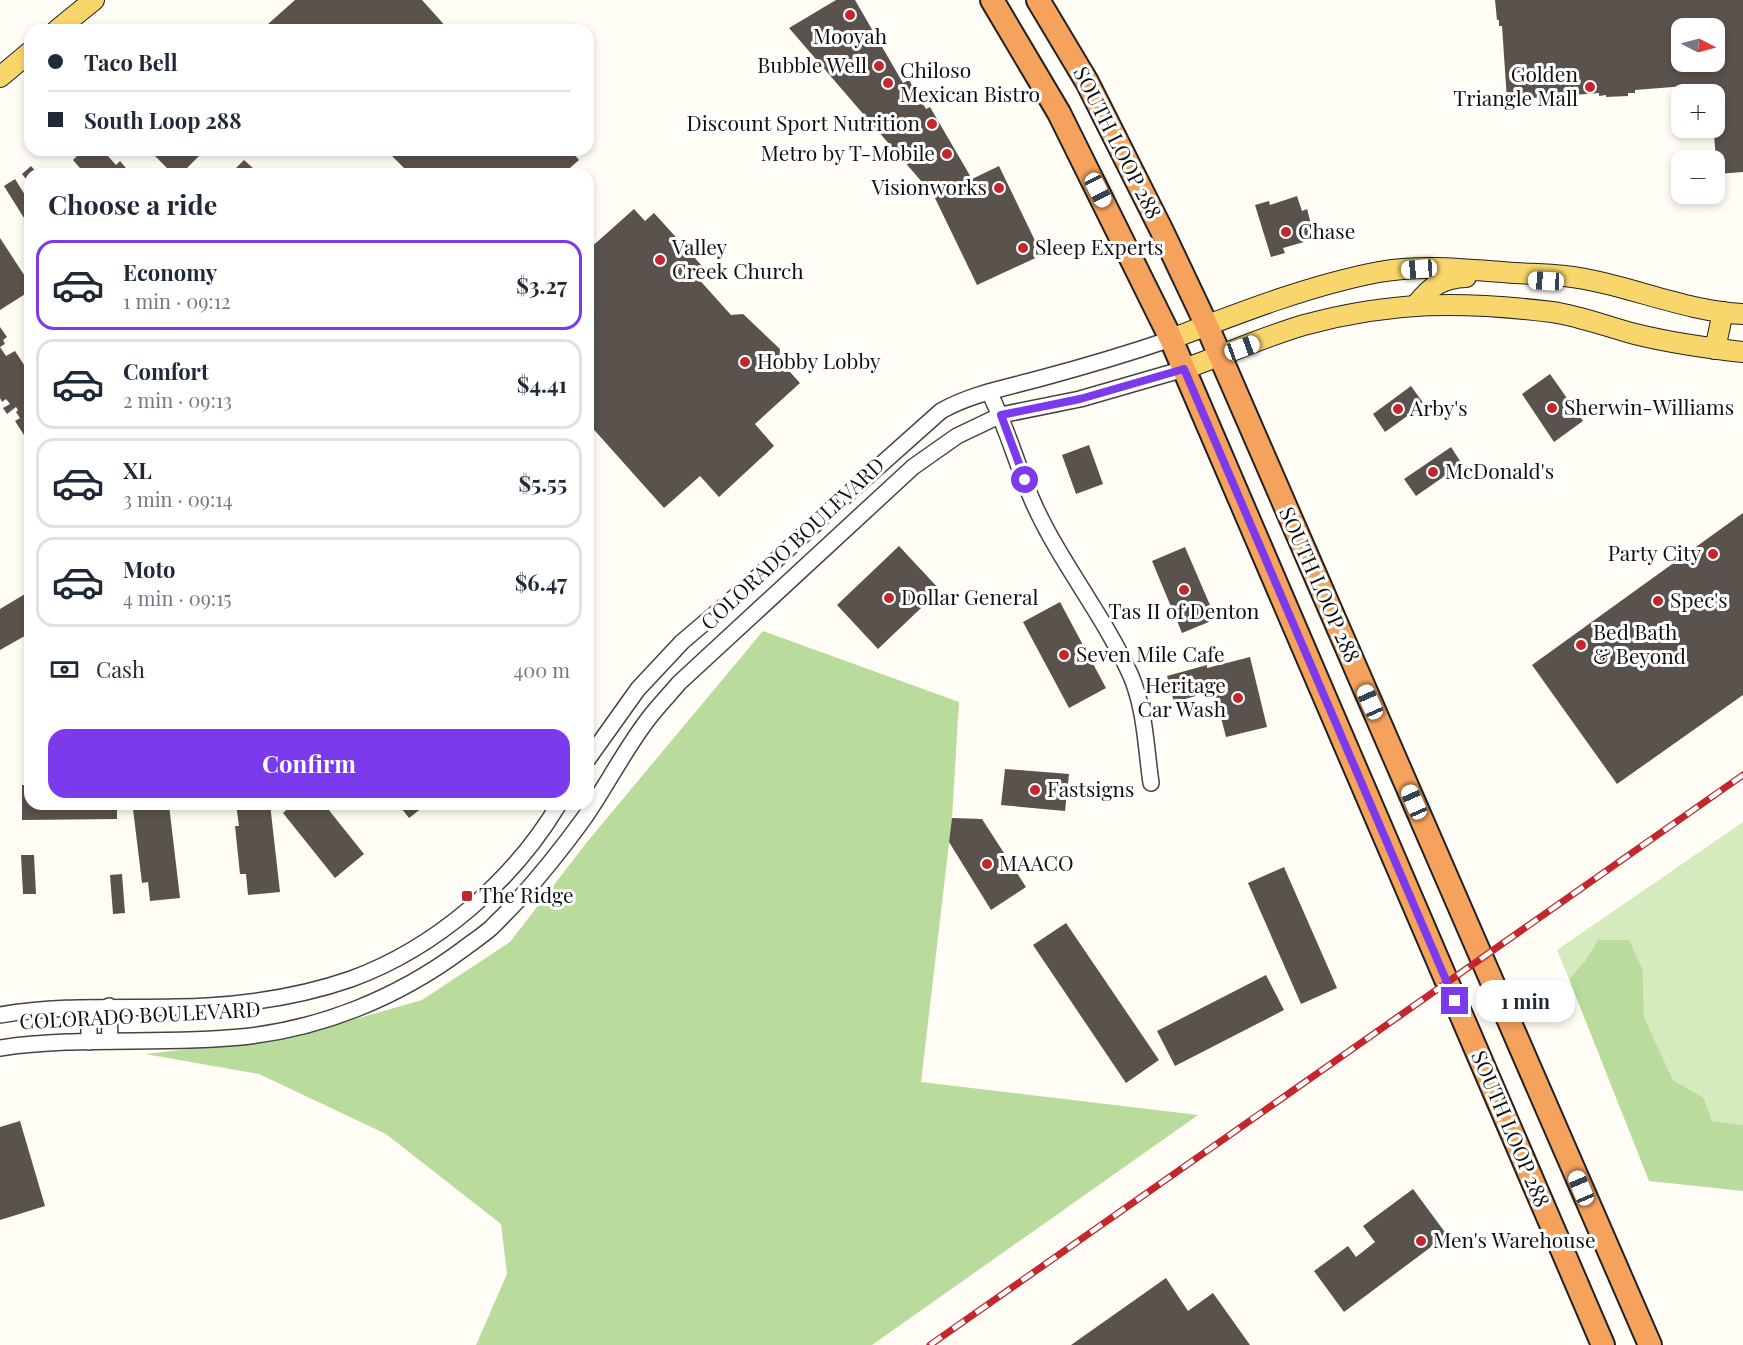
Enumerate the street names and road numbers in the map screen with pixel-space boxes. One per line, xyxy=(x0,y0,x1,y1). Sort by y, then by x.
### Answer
street label: SOUTH LOOP 288 xyxy=(1068,61,1169,223)
street label: COLORADO BOULEVARD xyxy=(694,450,889,635)
street label: SOUTH LOOP 288 xyxy=(1274,502,1368,666)
street label: COLORADO BOULEVARD xyxy=(19,994,261,1034)
street label: SOUTH LOOP 288 xyxy=(1466,1046,1557,1211)

